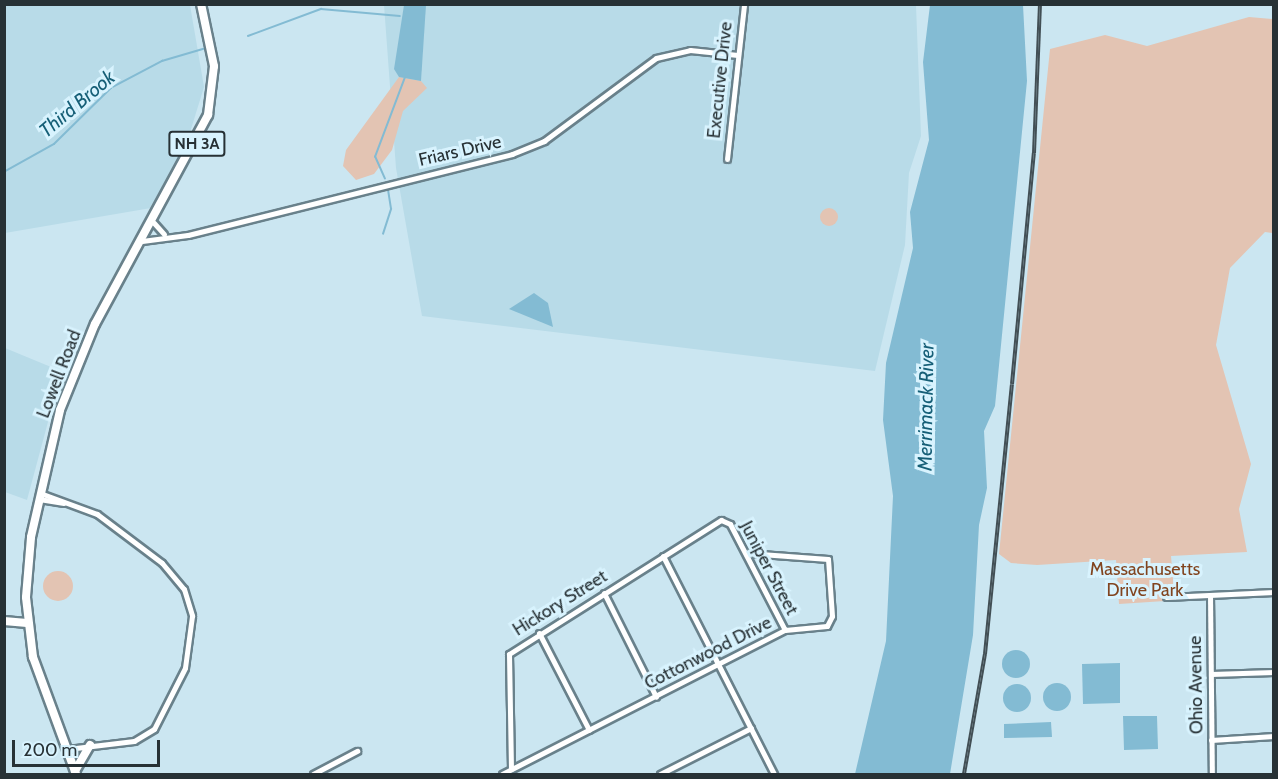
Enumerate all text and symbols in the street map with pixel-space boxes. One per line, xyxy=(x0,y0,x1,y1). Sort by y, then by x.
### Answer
street label: Executive Drive xyxy=(703,21,737,139)
water label: Third Brook xyxy=(34,65,120,143)
road number: NH 3A xyxy=(167,131,227,157)
street label: Friars Drive xyxy=(416,131,504,171)
street label: Lowell Road xyxy=(32,327,86,421)
water label: Merrimack River xyxy=(913,343,939,471)
street label: Juniper Street xyxy=(735,517,803,619)
park label: Massachusetts Drive Park xyxy=(1090,559,1200,602)
street label: Hickory Street xyxy=(509,565,611,641)
street label: Cottonwood Drive xyxy=(641,612,775,694)
street label: Ohio Avenue xyxy=(1184,636,1208,734)
scale bar xyxy=(15,728,164,766)
text: 200 m xyxy=(23,739,77,761)

